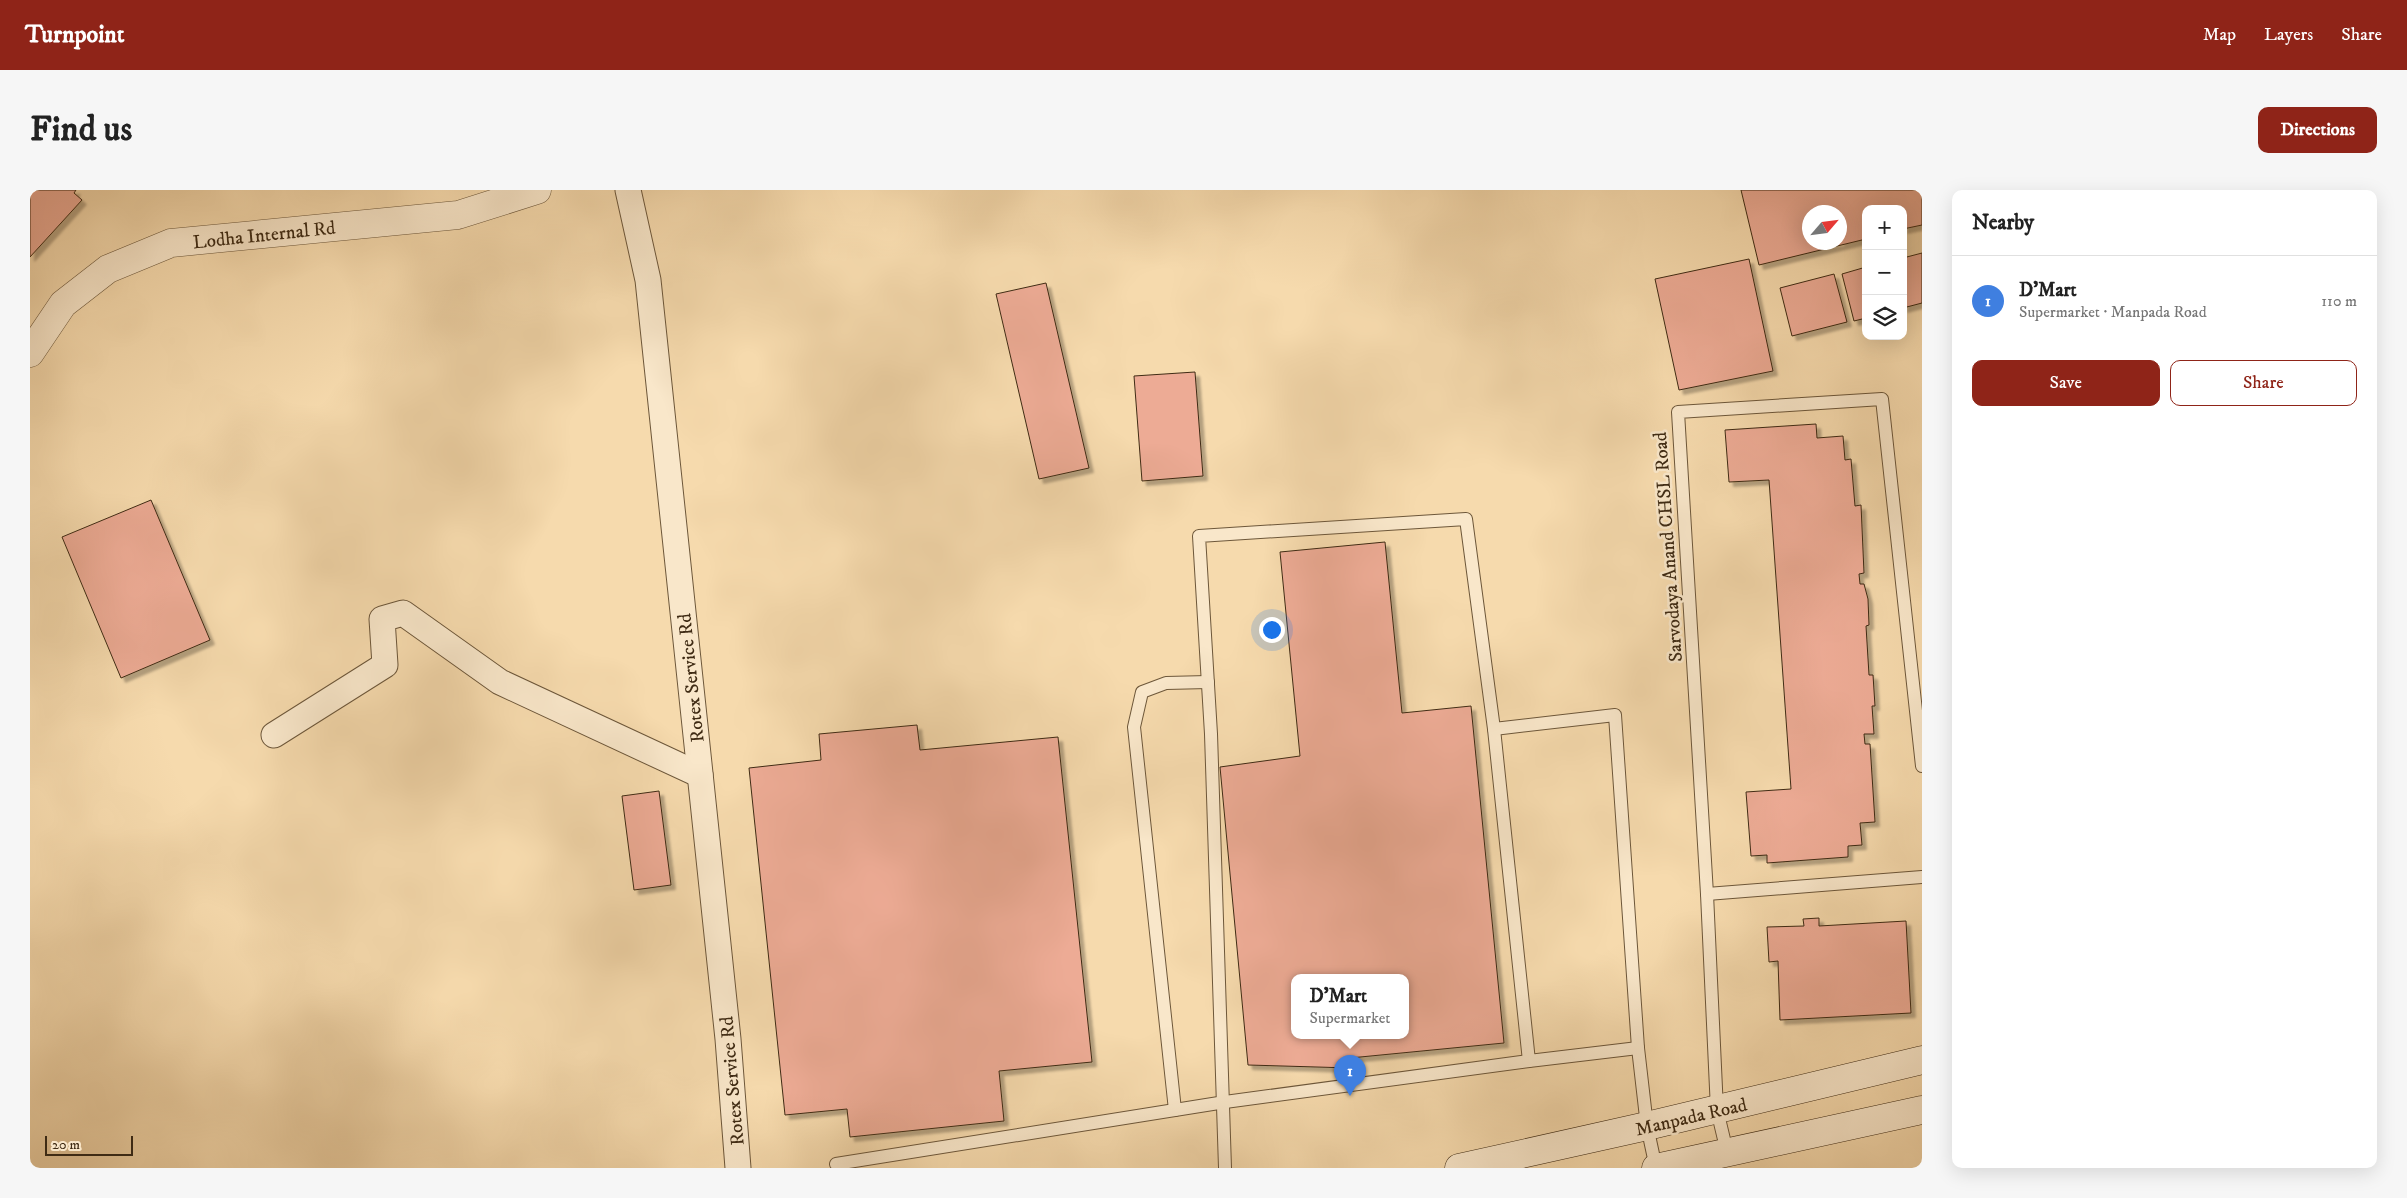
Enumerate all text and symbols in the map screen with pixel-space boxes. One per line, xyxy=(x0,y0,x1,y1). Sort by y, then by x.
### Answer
text: Turnpoint xyxy=(25,20,124,50)
text: Map xyxy=(2203,24,2236,46)
text: Layers xyxy=(2264,24,2313,46)
text: Share xyxy=(2341,24,2382,46)
button: Directions xyxy=(2258,107,2377,153)
text: Find us xyxy=(30,108,132,152)
north arrow xyxy=(1802,205,1847,250)
map controls xyxy=(1862,205,1907,340)
button: + xyxy=(1862,205,1907,250)
text: Nearby xyxy=(1972,210,2034,236)
street label: Lodha Internal Rd xyxy=(192,217,337,254)
button: − xyxy=(1862,250,1907,295)
text: D'Mart xyxy=(2019,279,2077,302)
text: 1 xyxy=(1985,291,1991,311)
text: 110 m xyxy=(2321,291,2357,311)
button: layers xyxy=(1862,295,1907,340)
text: Supermarket · Manpada Road xyxy=(2019,302,2207,322)
button: Save xyxy=(1972,360,2160,406)
button: Share xyxy=(2170,360,2357,406)
street label: Sarvodaya Anand CHSL Road xyxy=(1649,431,1688,663)
street label: Rotex Service Rd xyxy=(673,612,710,744)
your location xyxy=(1259,617,1285,643)
popup xyxy=(1291,974,1409,1039)
text: D'Mart xyxy=(1310,985,1367,1008)
text: Supermarket xyxy=(1310,1008,1390,1028)
street label: Rotex Service Rd xyxy=(715,1015,750,1147)
pin: 1 xyxy=(1334,1055,1366,1096)
street label: Manpada Road xyxy=(1633,1093,1750,1141)
scale bar xyxy=(45,1133,132,1156)
text: 20 m xyxy=(52,1136,80,1154)

